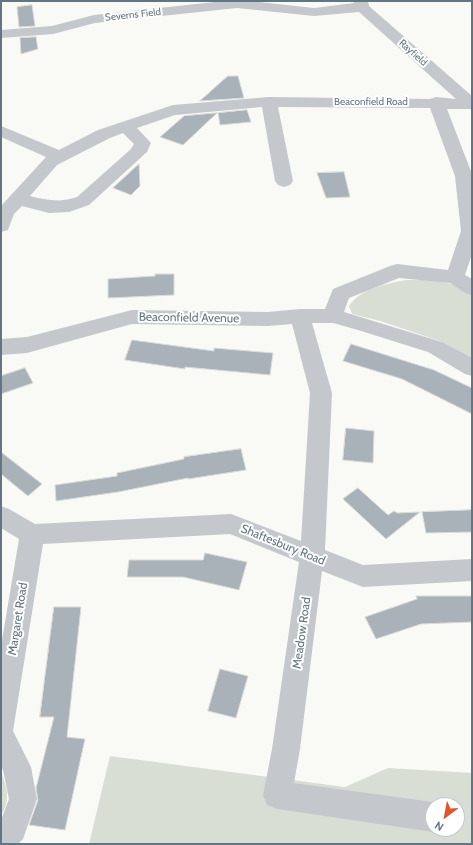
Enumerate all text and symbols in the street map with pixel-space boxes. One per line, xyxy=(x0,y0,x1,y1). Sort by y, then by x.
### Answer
street label: Severns Field xyxy=(104,6,162,24)
street label: Rayfield xyxy=(396,37,430,69)
street label: Beaconfield Road xyxy=(334,96,408,108)
street label: Beaconfield Avenue xyxy=(139,310,239,326)
street label: Shaftesbury Road xyxy=(239,522,327,568)
street label: Margaret Road xyxy=(5,582,31,656)
street label: Meadow Road xyxy=(290,596,314,670)
north arrow xyxy=(425,797,465,837)
text: N xyxy=(432,818,446,834)

